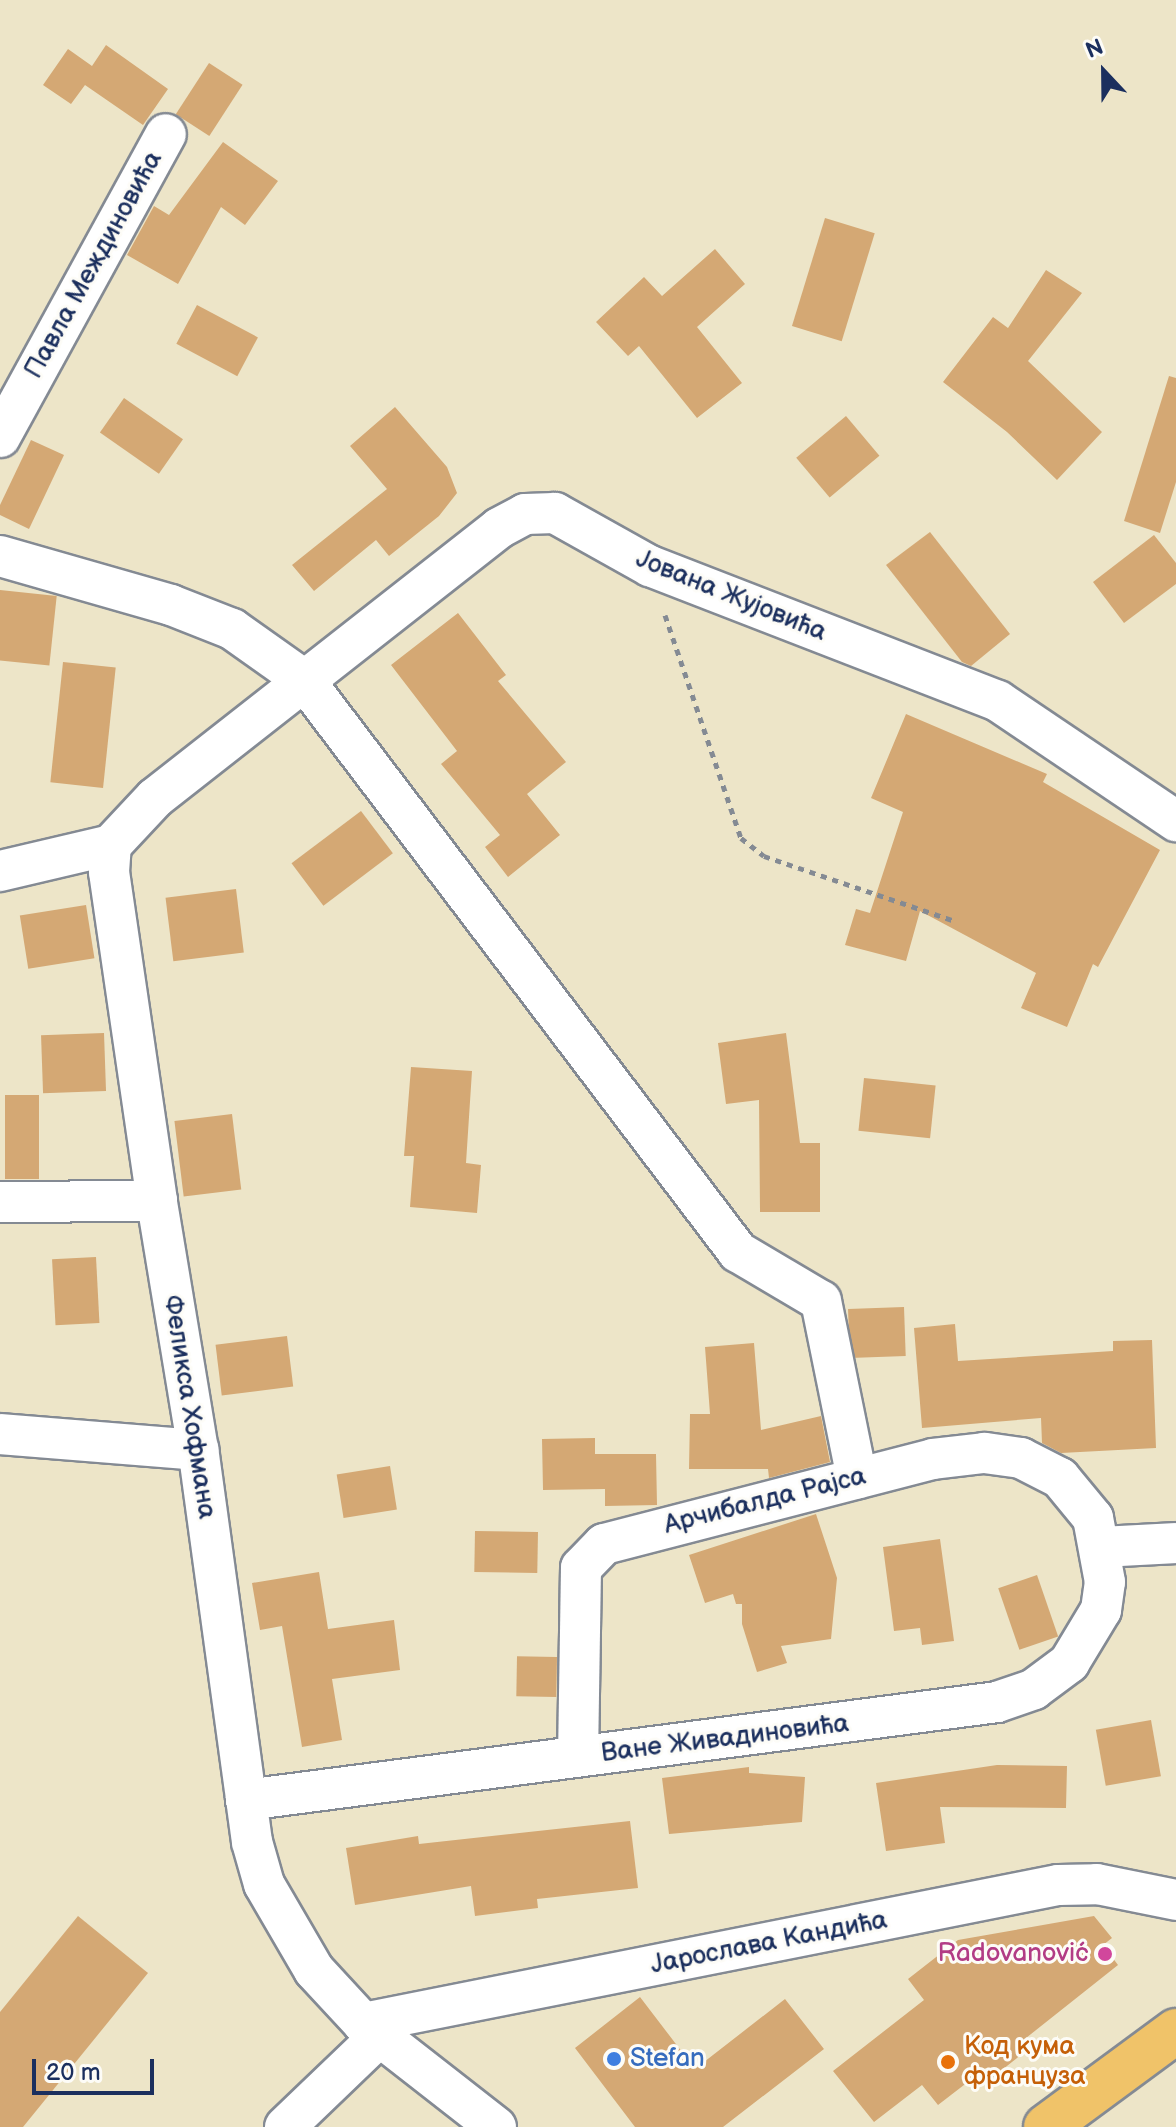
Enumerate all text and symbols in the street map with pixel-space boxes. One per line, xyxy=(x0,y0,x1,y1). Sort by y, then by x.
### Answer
north arrow xyxy=(1064,32,1144,112)
text: N xyxy=(1082,34,1108,65)
street label: Павла Междиновића xyxy=(19,146,169,384)
street label: Јована Жујовића xyxy=(631,544,831,648)
street label: Феликса Хофмана xyxy=(156,1293,222,1521)
street label: Арчибалда Рајса xyxy=(661,1461,869,1541)
street label: Ване Живадиновића xyxy=(599,1708,851,1770)
street label: Јарослава Кандића xyxy=(648,1905,890,1981)
place label: Radovanović xyxy=(938,1938,1089,1970)
marker: Radovanović xyxy=(1096,1945,1114,1963)
place label: Код кума француза xyxy=(964,2031,1086,2092)
scale bar xyxy=(36,2043,158,2093)
place label: Stefan xyxy=(630,2043,705,2075)
marker: Stefan xyxy=(605,2050,623,2068)
marker: Код кума француза xyxy=(939,2053,957,2071)
text: 20 m xyxy=(46,2058,101,2087)

